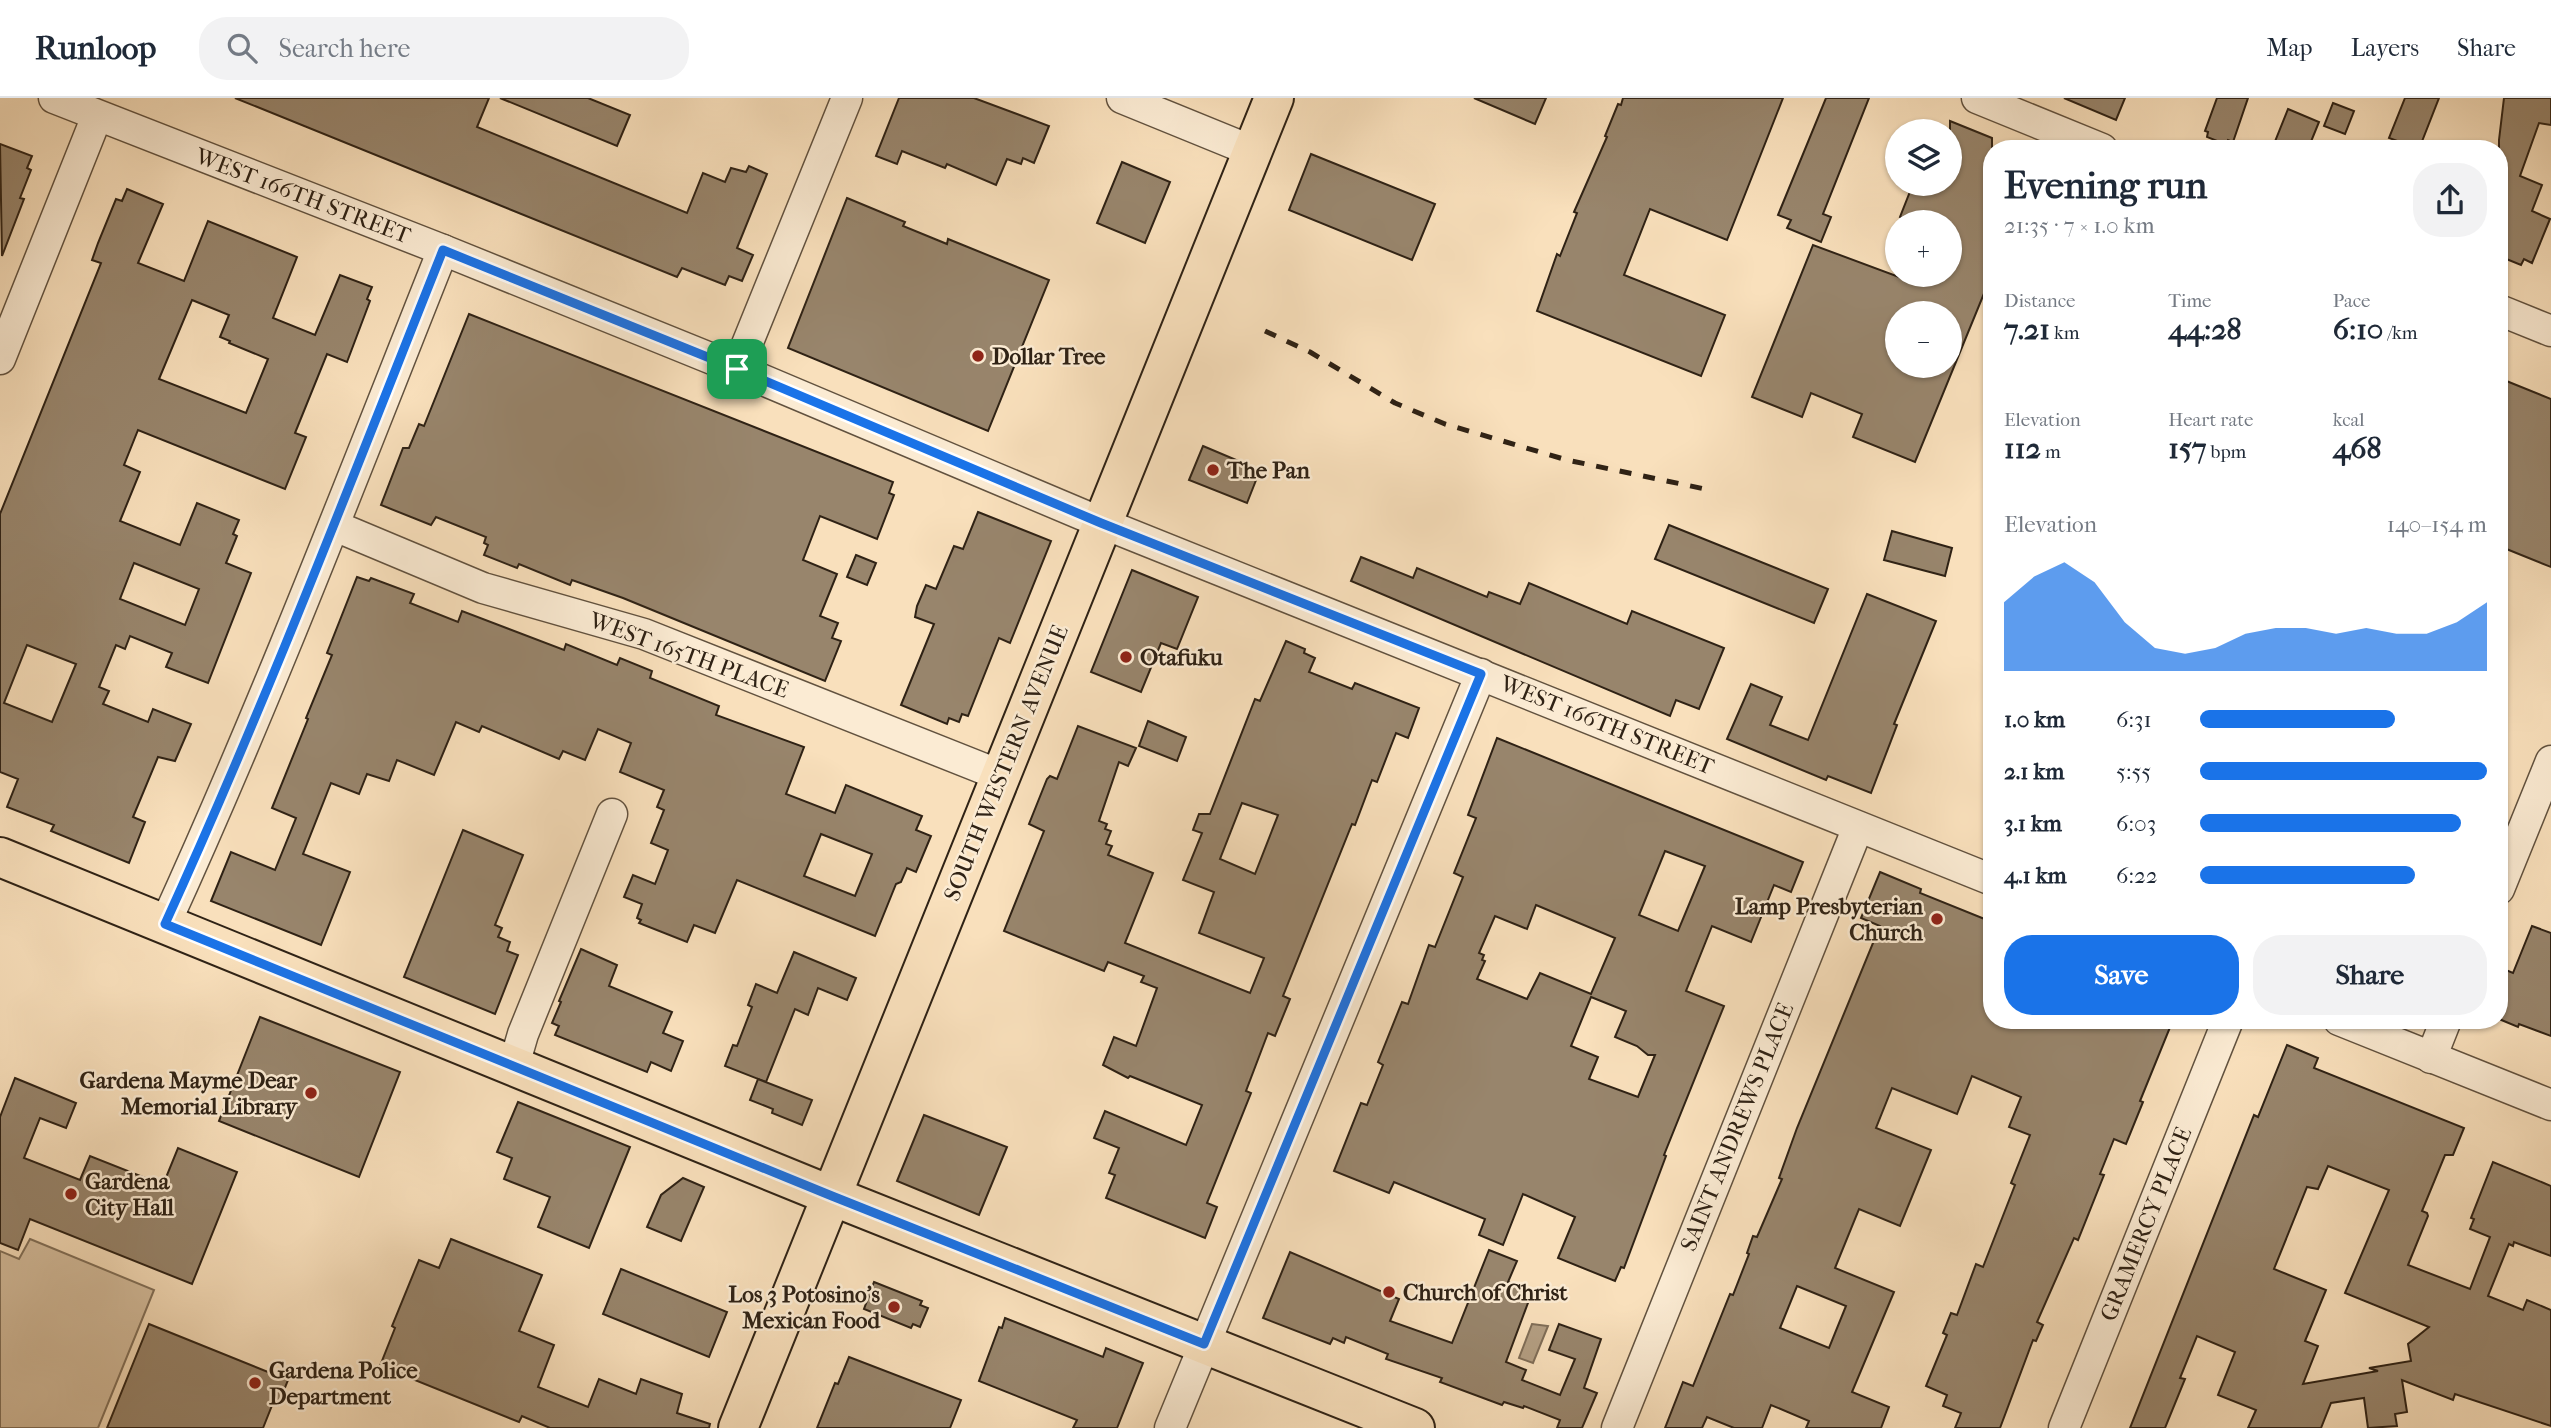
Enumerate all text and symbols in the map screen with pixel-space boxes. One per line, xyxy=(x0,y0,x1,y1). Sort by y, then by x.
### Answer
search box xyxy=(199,17,689,80)
text: Runloop xyxy=(35,29,157,68)
icon: search xyxy=(223,29,261,67)
text: Search here xyxy=(279,33,410,64)
text: Map xyxy=(2267,34,2313,62)
text: Layers xyxy=(2351,34,2419,62)
text: Share xyxy=(2457,34,2516,62)
map controls xyxy=(1885,119,1962,378)
button: layers xyxy=(1885,119,1962,196)
street label: WEST 166TH STREET xyxy=(191,142,415,250)
text: Evening run xyxy=(2004,163,2207,208)
button: share xyxy=(2413,163,2487,237)
button: + xyxy=(1885,210,1962,287)
text: 21:35 · 7 × 1.0 km xyxy=(2004,212,2155,239)
text: Distance xyxy=(2004,290,2075,312)
text: Time xyxy=(2168,290,2212,312)
text: Pace xyxy=(2333,290,2371,312)
button: − xyxy=(1885,301,1962,378)
text: 7.21 xyxy=(2004,312,2050,347)
text: 44:28 xyxy=(2168,312,2242,347)
text: 6:10 xyxy=(2333,312,2383,347)
text: km xyxy=(2050,322,2080,344)
text: /km xyxy=(2383,322,2418,344)
pin xyxy=(707,339,767,399)
place label: Dollar Tree xyxy=(992,343,1106,370)
marker: Dollar Tree xyxy=(970,348,986,364)
icon: arrive xyxy=(718,350,756,388)
text: Elevation xyxy=(2004,409,2081,431)
text: Heart rate xyxy=(2168,409,2253,431)
text: kcal xyxy=(2333,409,2365,431)
text: 112 xyxy=(2004,431,2041,466)
text: 157 xyxy=(2168,431,2206,466)
text: 468 xyxy=(2333,431,2382,466)
text: m xyxy=(2041,441,2061,463)
text: bpm xyxy=(2206,441,2246,463)
place label: The Pan xyxy=(1226,457,1310,484)
marker: The Pan xyxy=(1205,462,1221,478)
text: Elevation xyxy=(2004,511,2097,538)
text: 140–154 m xyxy=(2387,511,2487,538)
street label: WEST 165TH PLACE xyxy=(585,606,792,704)
street label: SOUTH WESTERN AVENUE xyxy=(938,621,1074,905)
place label: Otafuku xyxy=(1140,644,1224,671)
marker: Otafuku xyxy=(1118,649,1134,665)
street label: WEST 166TH STREET xyxy=(1495,669,1718,780)
text: 1.0 km xyxy=(2004,706,2065,733)
text: 6:31 xyxy=(2116,706,2152,733)
text: 2.1 km xyxy=(2004,758,2064,785)
text: 5:55 xyxy=(2116,758,2151,785)
text: 3.1 km xyxy=(2004,810,2062,837)
text: 6:03 xyxy=(2116,810,2156,837)
text: 4.1 km xyxy=(2004,862,2067,889)
text: 6:22 xyxy=(2116,862,2158,889)
place label: Lamp Presbyterian Church xyxy=(1735,893,1924,946)
marker: Lamp Presbyterian Church xyxy=(1929,911,1945,927)
button: Save xyxy=(2004,935,2239,1015)
button: Share xyxy=(2253,935,2487,1015)
street label: SAINT ANDREWS PLACE xyxy=(1675,999,1799,1255)
place label: Gardena Mayme Dear Memorial Library xyxy=(80,1067,299,1120)
marker: Gardena Mayme Dear Memorial Library xyxy=(303,1085,319,1101)
street label: GRAMERCY PLACE xyxy=(2095,1123,2197,1325)
place label: Gardena City Hall xyxy=(85,1168,175,1221)
marker: Gardena City Hall xyxy=(63,1186,79,1202)
place label: Church of Christ xyxy=(1403,1279,1568,1306)
place label: Los 3 Potosino's Mexican Food xyxy=(728,1281,881,1334)
marker: Church of Christ xyxy=(1381,1284,1397,1300)
marker: Los 3 Potosino's Mexican Food xyxy=(886,1299,902,1315)
place label: Gardena Police Department xyxy=(269,1357,418,1410)
marker: Gardena Police Department xyxy=(247,1375,263,1391)

